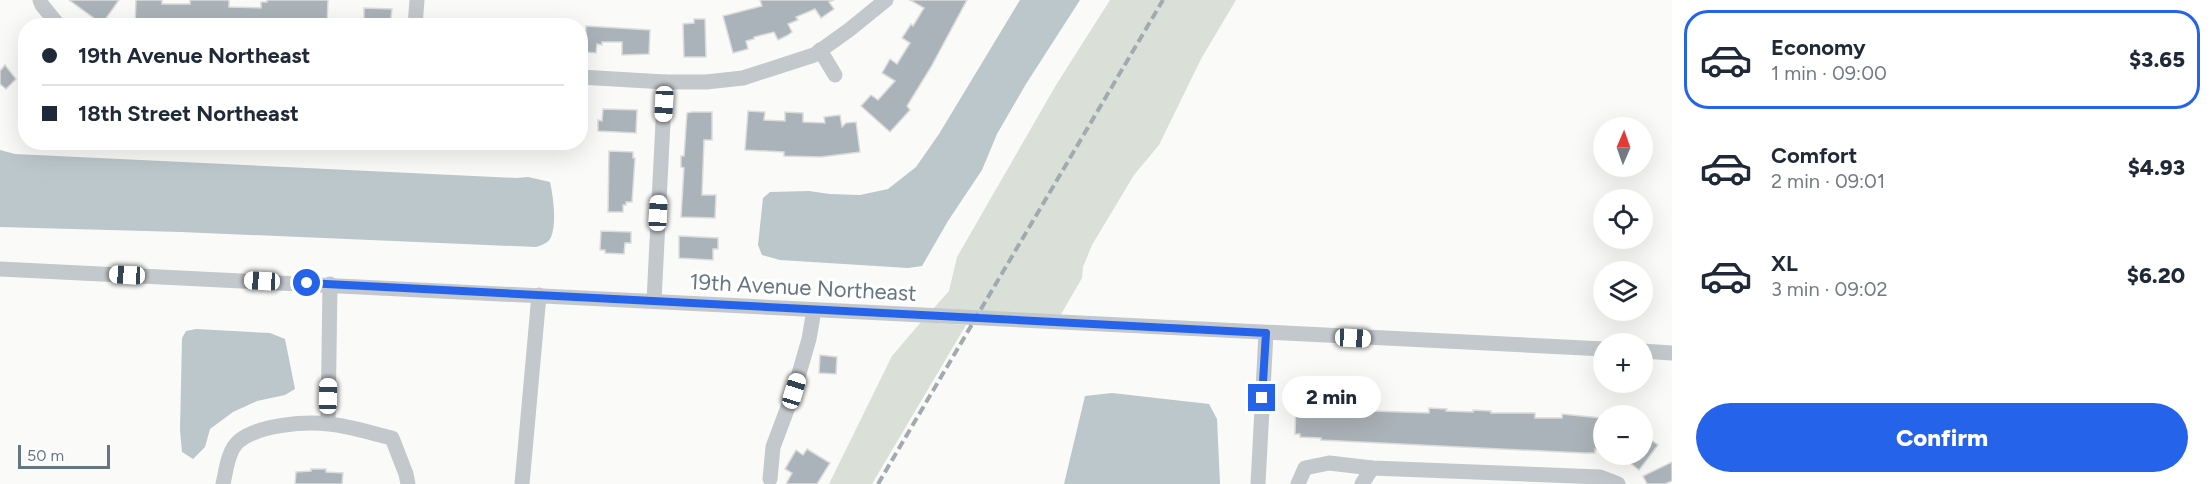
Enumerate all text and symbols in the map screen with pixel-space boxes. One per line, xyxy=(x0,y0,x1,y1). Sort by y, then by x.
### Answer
icon: car xyxy=(1699,33,1753,87)
text: Economy xyxy=(1771,34,1866,61)
text: 19th Avenue Northeast xyxy=(78,42,310,69)
text: $3.65 xyxy=(2129,46,2185,73)
text: 1 min · 09:00 xyxy=(1771,61,1887,85)
car xyxy=(654,86,674,122)
text: 18th Street Northeast xyxy=(78,100,299,127)
north arrow xyxy=(1593,117,1653,177)
map controls xyxy=(1593,117,1653,465)
icon: car xyxy=(1699,141,1753,195)
text: Comfort xyxy=(1771,142,1857,169)
text: $4.93 xyxy=(2128,154,2185,181)
text: 2 min · 09:01 xyxy=(1771,169,1885,193)
button: locate xyxy=(1593,189,1653,249)
car xyxy=(648,195,668,231)
icon: car xyxy=(1699,249,1753,303)
text: XL xyxy=(1771,250,1798,277)
button: layers xyxy=(1593,261,1653,321)
text: $6.20 xyxy=(2127,262,2185,289)
car xyxy=(109,265,145,285)
street label: 19th Avenue Northeast xyxy=(689,268,917,307)
route start xyxy=(293,269,320,296)
car xyxy=(244,271,280,291)
text: 3 min · 09:02 xyxy=(1771,277,1888,301)
car xyxy=(1335,328,1371,348)
button: + xyxy=(1593,333,1653,393)
car xyxy=(780,371,808,411)
callout: 2 min xyxy=(1283,377,1382,419)
car xyxy=(319,378,337,414)
route end xyxy=(1248,384,1275,411)
text: 2 min xyxy=(1306,385,1357,409)
button: Confirm xyxy=(1696,403,2188,472)
button: − xyxy=(1593,405,1653,465)
scale bar xyxy=(18,442,110,470)
text: 50 m xyxy=(27,446,64,465)

